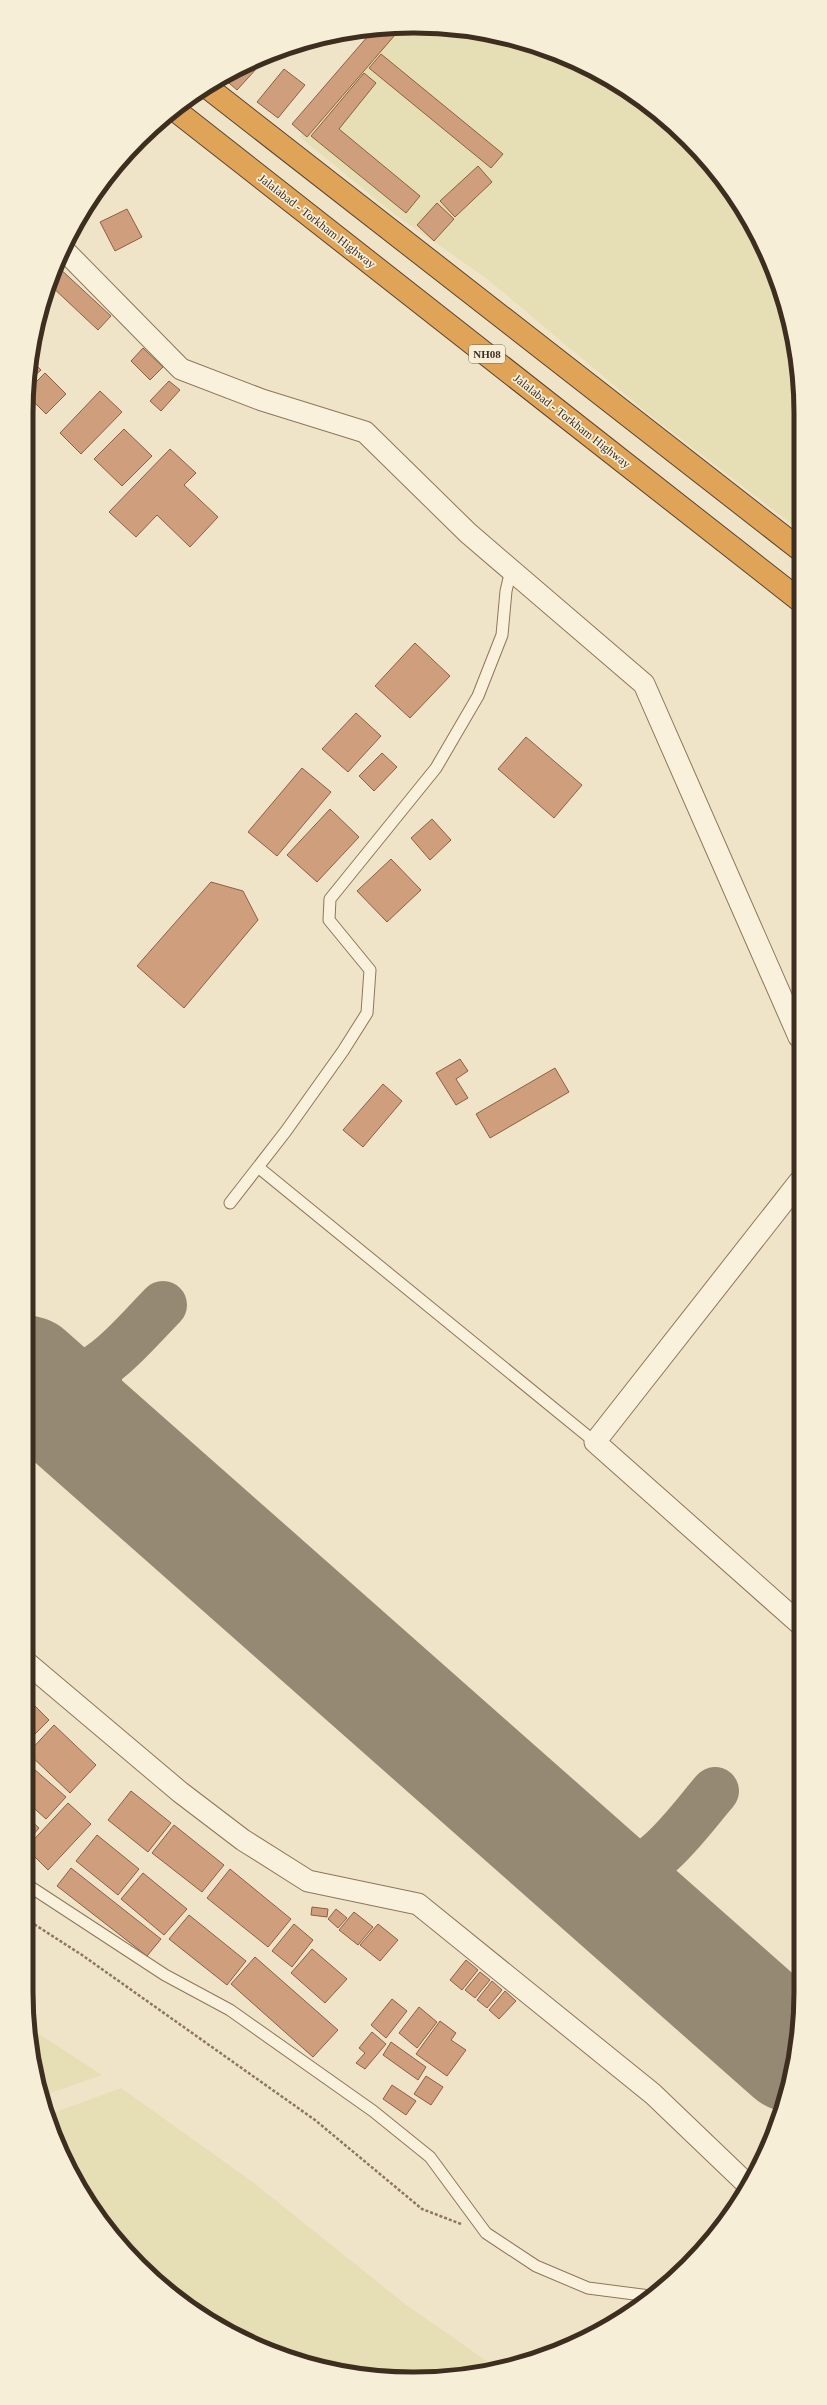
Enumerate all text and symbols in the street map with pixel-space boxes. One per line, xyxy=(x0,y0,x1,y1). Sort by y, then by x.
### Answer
street label: Jalalabad - Torkham Highway xyxy=(256,171,378,271)
road number: NH08 xyxy=(469,345,505,363)
street label: Jalalabad - Torkham Highway xyxy=(511,371,633,471)

